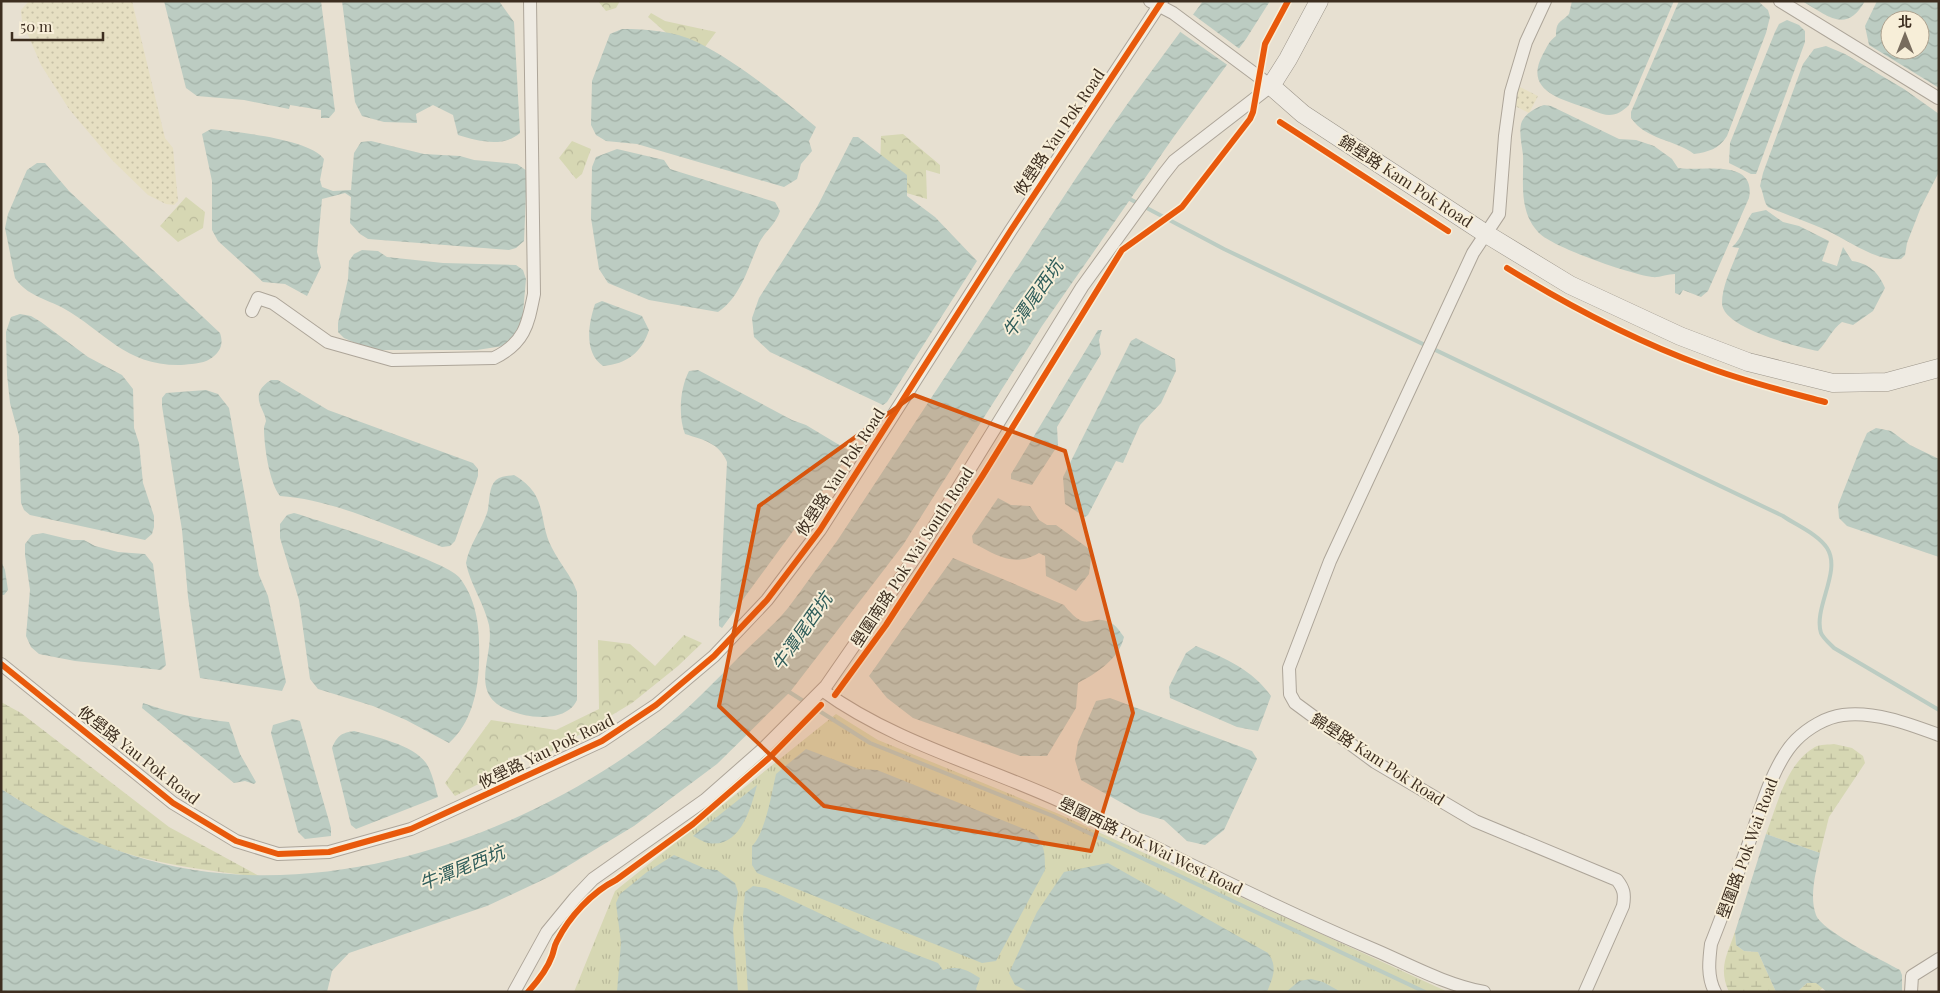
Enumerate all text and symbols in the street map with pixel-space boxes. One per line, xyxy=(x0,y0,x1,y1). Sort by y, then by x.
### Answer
scale bar xyxy=(12,10,104,42)
north arrow xyxy=(1880,10,1930,60)
text: 北 xyxy=(1898,12,1912,31)
text: 50 m xyxy=(20,16,53,36)
street label: 攸壆路 Yau Pok Road xyxy=(1008,64,1109,199)
street label: 錦壆路 Kam Pok Road xyxy=(1335,129,1477,232)
water label: 牛潭尾西坑 xyxy=(997,252,1070,342)
street label: 攸壆路 Yau Pok Road xyxy=(790,404,889,540)
street label: 壆圍南路 Pok Wai South Road xyxy=(845,463,978,651)
water label: 牛潭尾西坑 xyxy=(766,585,839,675)
street label: 攸壆路 Yau Pok Road xyxy=(74,701,204,809)
street label: 錦壆路 Kam Pok Road xyxy=(1307,707,1449,810)
street label: 攸壆路 Yau Pok Road xyxy=(474,709,617,793)
street label: 壆圍路 Pok Wai Road xyxy=(1711,774,1782,921)
street label: 壆圍西路 Pok Wai West Road xyxy=(1056,792,1247,899)
water label: 牛潭尾西坑 xyxy=(415,838,511,895)

